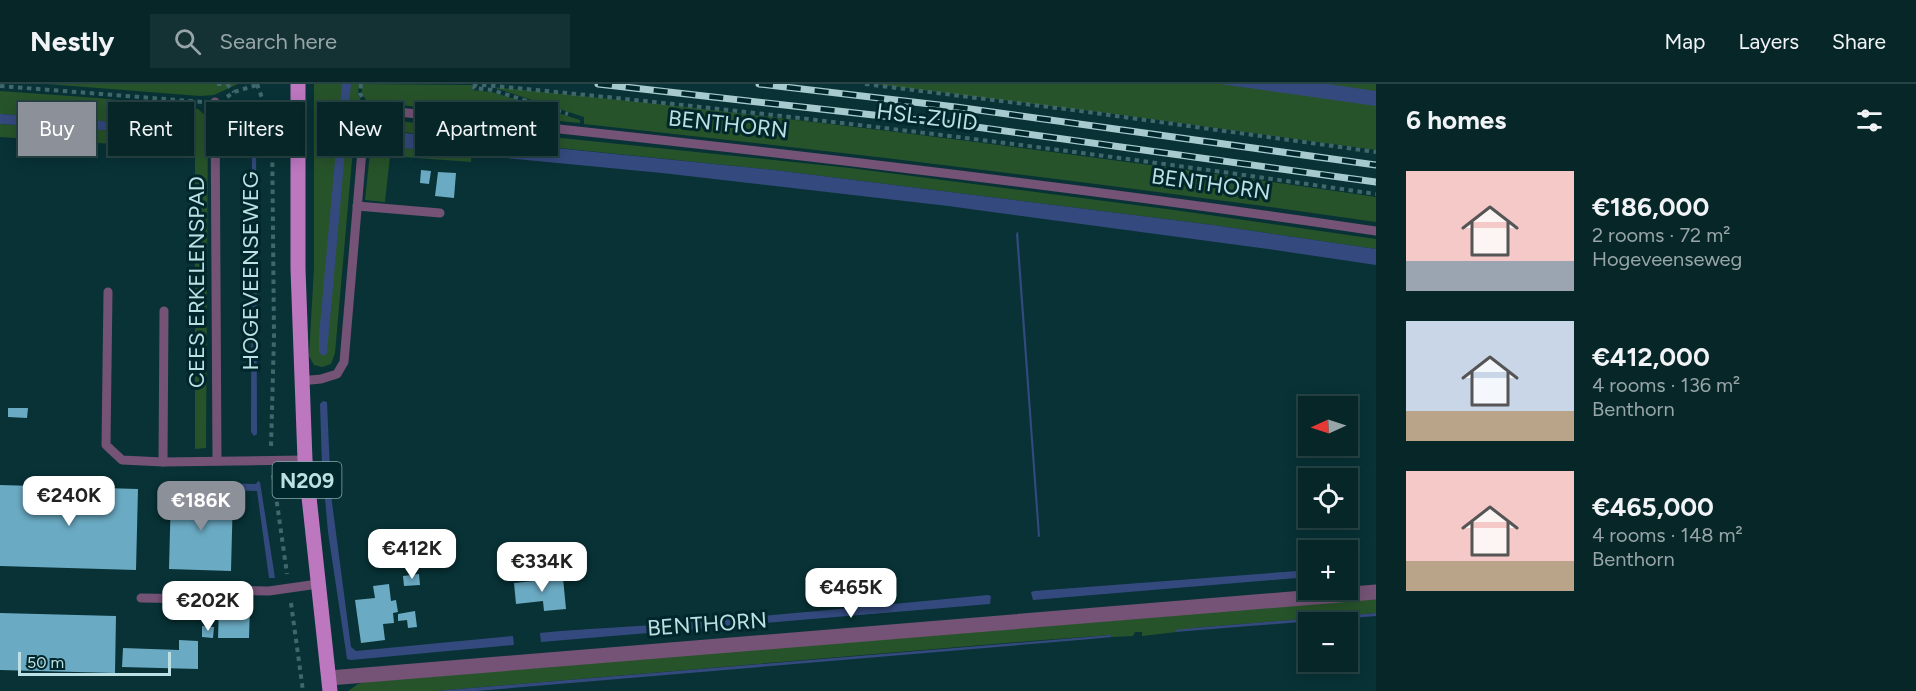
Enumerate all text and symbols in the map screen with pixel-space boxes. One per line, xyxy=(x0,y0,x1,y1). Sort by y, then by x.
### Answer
search box xyxy=(150,14,570,68)
text: Nestly xyxy=(30,24,114,58)
icon: search xyxy=(171,25,204,58)
text: Search here xyxy=(219,28,337,55)
text: Map xyxy=(1665,29,1705,54)
text: Layers xyxy=(1738,29,1799,54)
text: Share xyxy=(1832,29,1886,54)
street label: HSL-ZUID xyxy=(875,97,979,137)
chip: Buy xyxy=(18,102,96,156)
chip: Rent xyxy=(108,102,194,156)
chip: Filters xyxy=(206,102,305,156)
chip: New xyxy=(317,102,403,156)
chip: Apartment xyxy=(415,102,558,156)
street label: BENTHORN xyxy=(667,104,789,144)
text: 6 homes xyxy=(1406,104,1506,136)
icon: filters xyxy=(1853,104,1886,137)
street label: BENTHORN xyxy=(1150,162,1272,206)
street label: HOGEVEENSEWEG xyxy=(237,171,264,371)
street label: CEES ERKELENSPAD xyxy=(183,176,210,388)
text: €186,000 xyxy=(1592,191,1709,223)
icon: home xyxy=(1454,195,1526,267)
text: 2 rooms · 72 m² xyxy=(1592,223,1730,247)
text: Hogeveenseweg xyxy=(1592,247,1742,271)
text: €412,000 xyxy=(1592,341,1710,373)
icon: home xyxy=(1454,345,1526,417)
text: 4 rooms · 136 m² xyxy=(1592,373,1740,397)
north arrow xyxy=(1298,396,1358,456)
map controls xyxy=(1298,396,1358,672)
text: Benthorn xyxy=(1592,397,1675,421)
road number: N209 xyxy=(272,462,342,498)
button: locate xyxy=(1298,468,1358,528)
pin: €240K xyxy=(27,476,111,527)
pin: €186K xyxy=(159,481,243,532)
text: €240K xyxy=(37,483,101,507)
text: €186K xyxy=(171,488,231,512)
text: €465,000 xyxy=(1592,491,1714,523)
icon: home xyxy=(1454,495,1526,567)
text: 4 rooms · 148 m² xyxy=(1592,523,1743,547)
pin: €412K xyxy=(370,529,454,580)
text: €412K xyxy=(382,536,442,560)
button: + xyxy=(1298,540,1358,600)
pin: €334K xyxy=(500,542,584,593)
text: Benthorn xyxy=(1592,547,1675,571)
text: €334K xyxy=(511,549,573,573)
pin: €465K xyxy=(809,568,893,619)
text: €465K xyxy=(819,575,883,599)
pin: €202K xyxy=(166,581,250,632)
text: €202K xyxy=(176,588,240,612)
street label: BENTHORN xyxy=(646,606,768,642)
button: − xyxy=(1298,612,1358,672)
scale bar xyxy=(18,649,171,676)
text: 50 m xyxy=(27,653,64,672)

